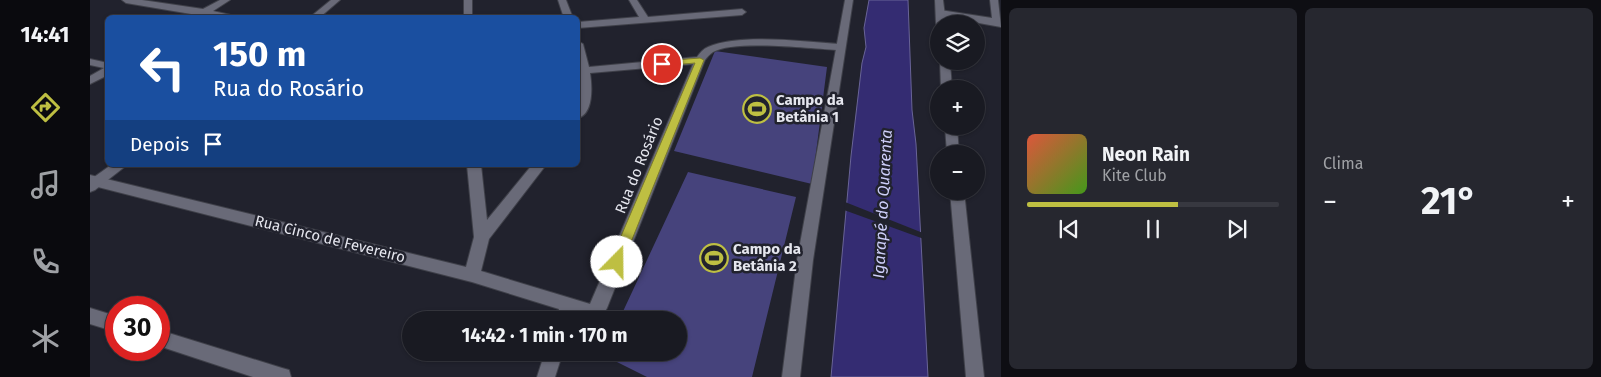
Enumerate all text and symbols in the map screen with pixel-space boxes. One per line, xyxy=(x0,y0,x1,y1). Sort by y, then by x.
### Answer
map controls xyxy=(930,15,985,200)
button: layers xyxy=(930,15,985,70)
text: 14:41 xyxy=(21,21,69,48)
text: 150 m xyxy=(213,33,306,75)
icon: left xyxy=(130,35,195,100)
pin xyxy=(641,43,683,85)
icon: arrive xyxy=(648,50,676,78)
text: Rua do Rosário xyxy=(213,75,364,102)
button: + xyxy=(930,80,985,135)
icon: directions xyxy=(28,90,63,125)
place label: Campo da Betânia 1 xyxy=(776,91,844,126)
sports icon: Campo da Betânia 1 xyxy=(742,94,772,124)
street label: Rua do Rosário xyxy=(611,114,667,216)
water label: Igarapé do Quarenta xyxy=(869,129,896,279)
icon: arrive xyxy=(199,130,227,158)
text: Depois xyxy=(130,133,189,156)
text: Neon Rain xyxy=(1102,143,1190,166)
button: − xyxy=(930,145,985,200)
text: Clima xyxy=(1323,154,1363,173)
text: Kite Club xyxy=(1102,166,1167,185)
icon: music xyxy=(28,167,63,202)
text: 21° xyxy=(1421,178,1477,224)
text: − xyxy=(1323,185,1337,218)
text: + xyxy=(1561,185,1575,218)
street label: Rua Cinco de Fevereiro xyxy=(253,212,407,266)
icon: previous xyxy=(1055,215,1083,243)
icon: pause xyxy=(1139,215,1167,243)
icon: next xyxy=(1223,215,1251,243)
position arrow xyxy=(590,235,642,287)
place label: Campo da Betânia 2 xyxy=(733,240,801,275)
sports icon: Campo da Betânia 2 xyxy=(699,243,729,273)
icon: phone xyxy=(28,244,63,279)
speed limit sign: 30 xyxy=(105,296,170,361)
icon: climate xyxy=(28,321,63,356)
text: 14:42 · 1 min · 170 m xyxy=(461,324,628,347)

